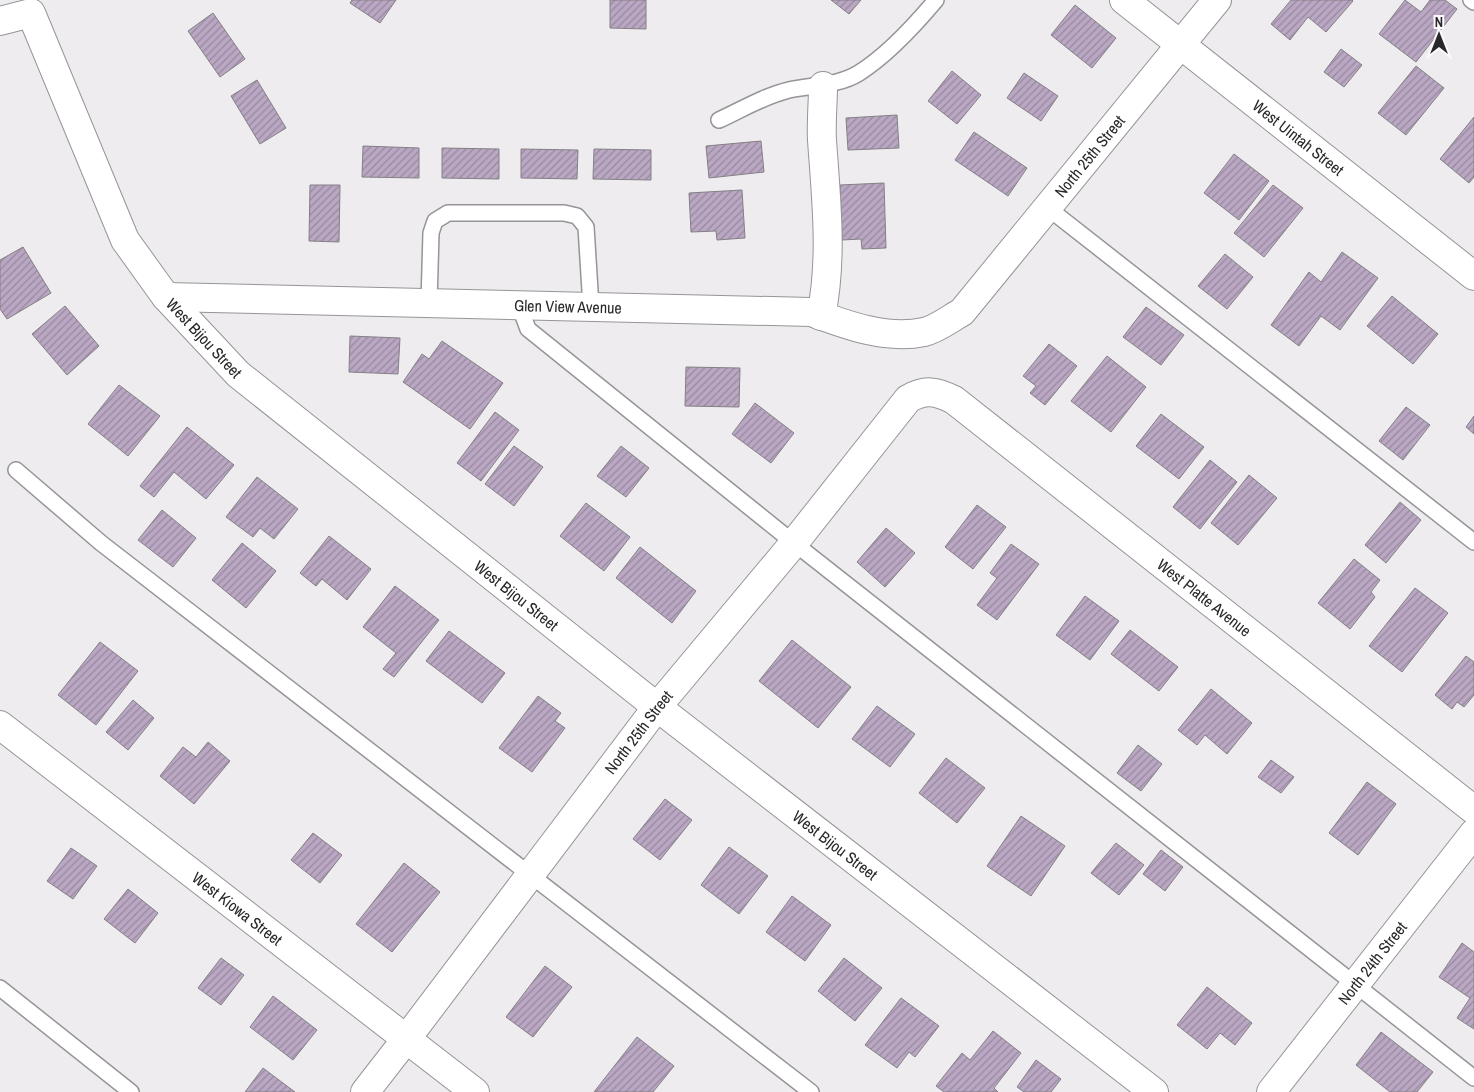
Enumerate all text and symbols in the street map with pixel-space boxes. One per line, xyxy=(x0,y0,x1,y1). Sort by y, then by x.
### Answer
north arrow xyxy=(1414,10,1464,60)
text: N xyxy=(1435,13,1443,31)
street label: West Uintah Street xyxy=(1248,95,1349,181)
street label: North 25th Street xyxy=(1049,110,1130,202)
street label: West Bijou Street xyxy=(161,293,247,383)
street label: Glen View Avenue xyxy=(514,294,622,319)
street label: West Platte Avenue xyxy=(1153,553,1256,641)
street label: West Bijou Street xyxy=(470,555,563,636)
street label: North 25th Street xyxy=(599,685,678,778)
street label: West Bijou Street xyxy=(788,805,883,885)
street label: West Kiowa Street xyxy=(188,867,287,951)
street label: North 24th Street xyxy=(1333,917,1412,1009)

